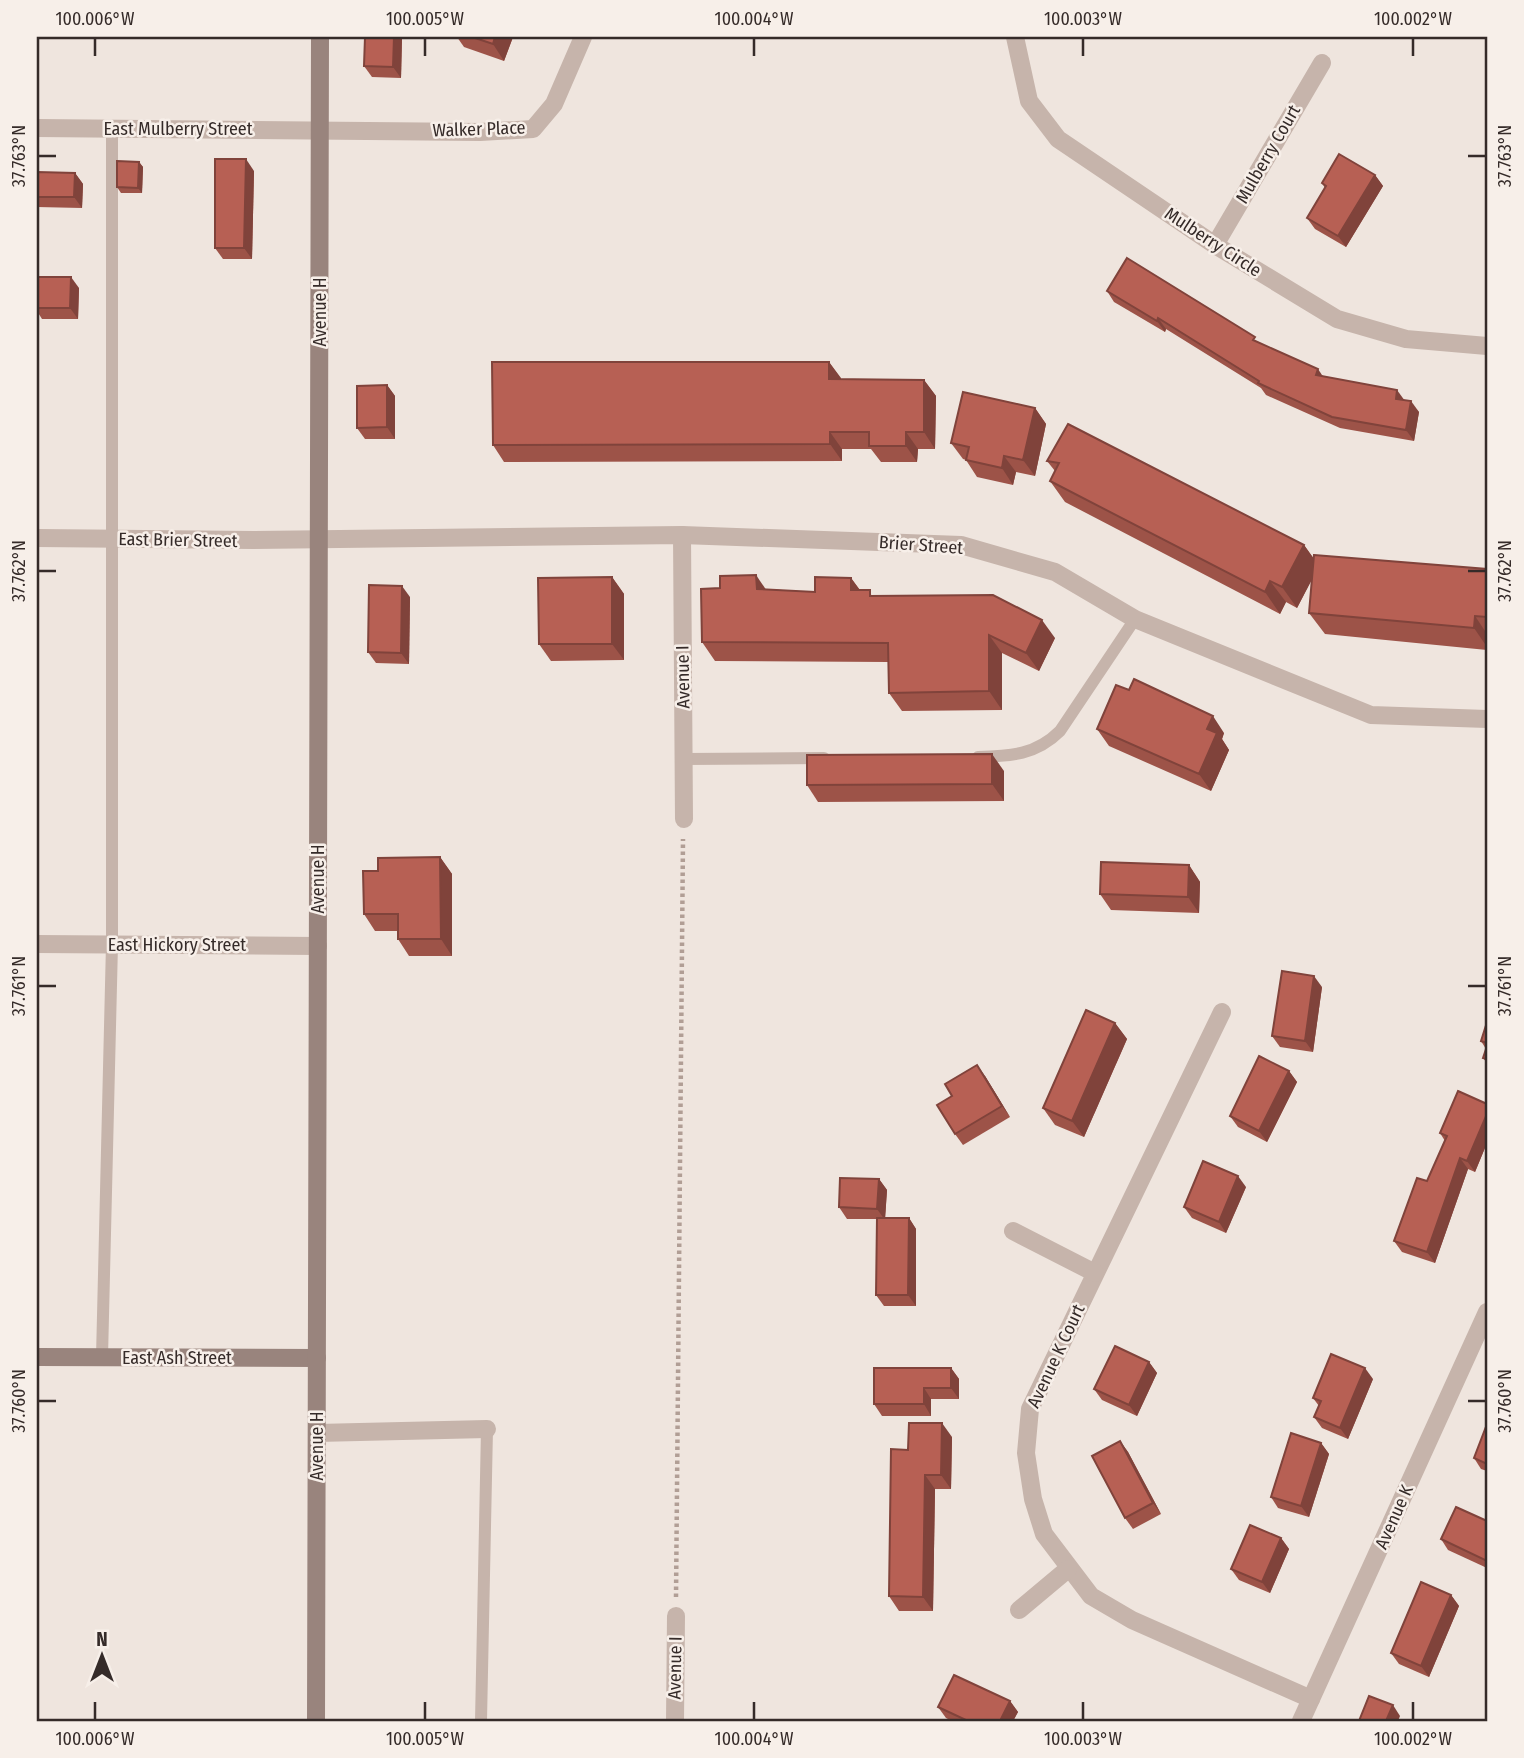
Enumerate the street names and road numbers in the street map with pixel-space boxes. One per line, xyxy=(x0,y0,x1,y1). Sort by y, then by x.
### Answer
street label: Mulberry Court xyxy=(1231,101,1305,207)
street label: Walker Place xyxy=(432,116,526,142)
street label: East Mulberry Street xyxy=(103,118,253,140)
street label: Mulberry Circle xyxy=(1160,203,1266,281)
street label: Avenue H xyxy=(309,277,331,347)
street label: East Brier Street xyxy=(118,528,238,552)
street label: Brier Street xyxy=(878,531,964,559)
street label: Avenue I xyxy=(671,645,695,709)
street label: Avenue H xyxy=(307,844,329,914)
street label: East Hickory Street xyxy=(108,934,246,956)
street label: Avenue K Court xyxy=(1022,1301,1090,1411)
street label: East Ash Street xyxy=(122,1347,232,1369)
street label: Avenue H xyxy=(306,1411,328,1481)
street label: Avenue K xyxy=(1370,1481,1418,1552)
street label: Avenue I xyxy=(663,1636,687,1700)

